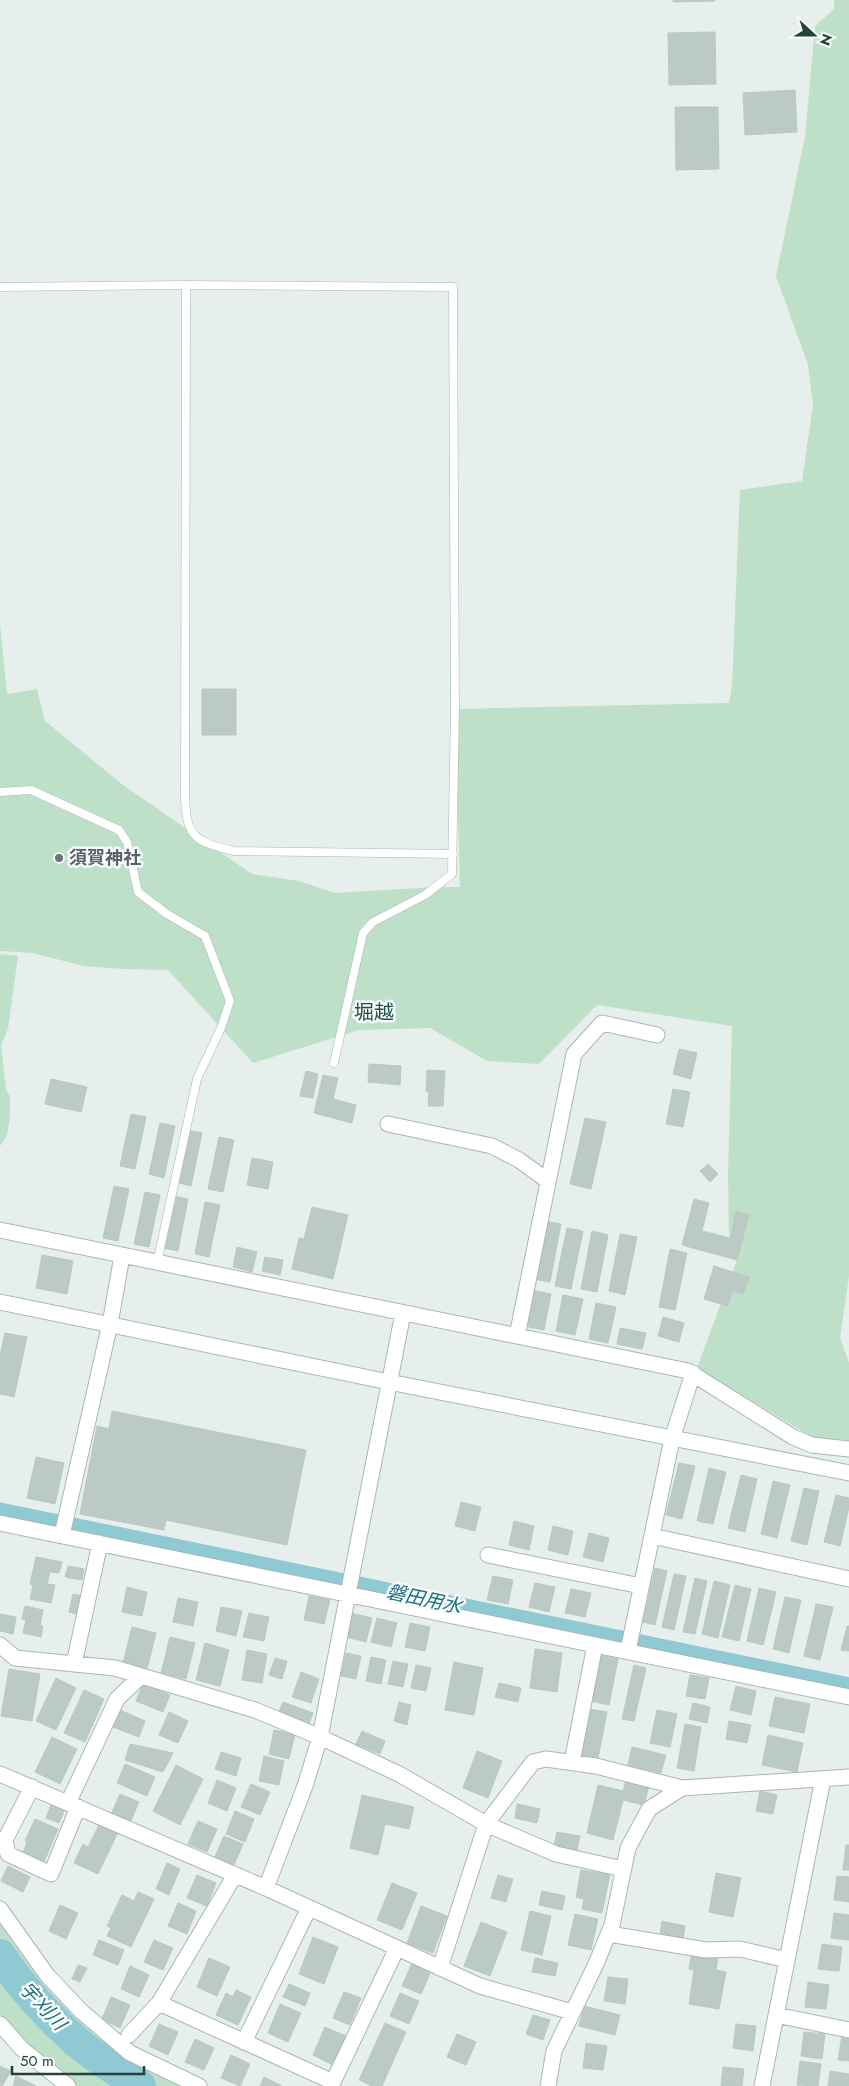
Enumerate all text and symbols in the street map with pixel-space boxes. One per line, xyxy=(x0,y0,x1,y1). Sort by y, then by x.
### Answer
north arrow xyxy=(789,10,839,60)
text: N xyxy=(815,31,837,48)
place label: 須賀神社 xyxy=(69,845,141,871)
marker: 須賀神社 xyxy=(53,852,65,864)
district label: 堀越 xyxy=(354,998,394,1027)
water label: 磐田用水 xyxy=(384,1578,466,1621)
water label: 宇刈川 xyxy=(14,1976,74,2038)
scale bar xyxy=(12,2044,145,2076)
text: 50 m xyxy=(20,2050,54,2072)

